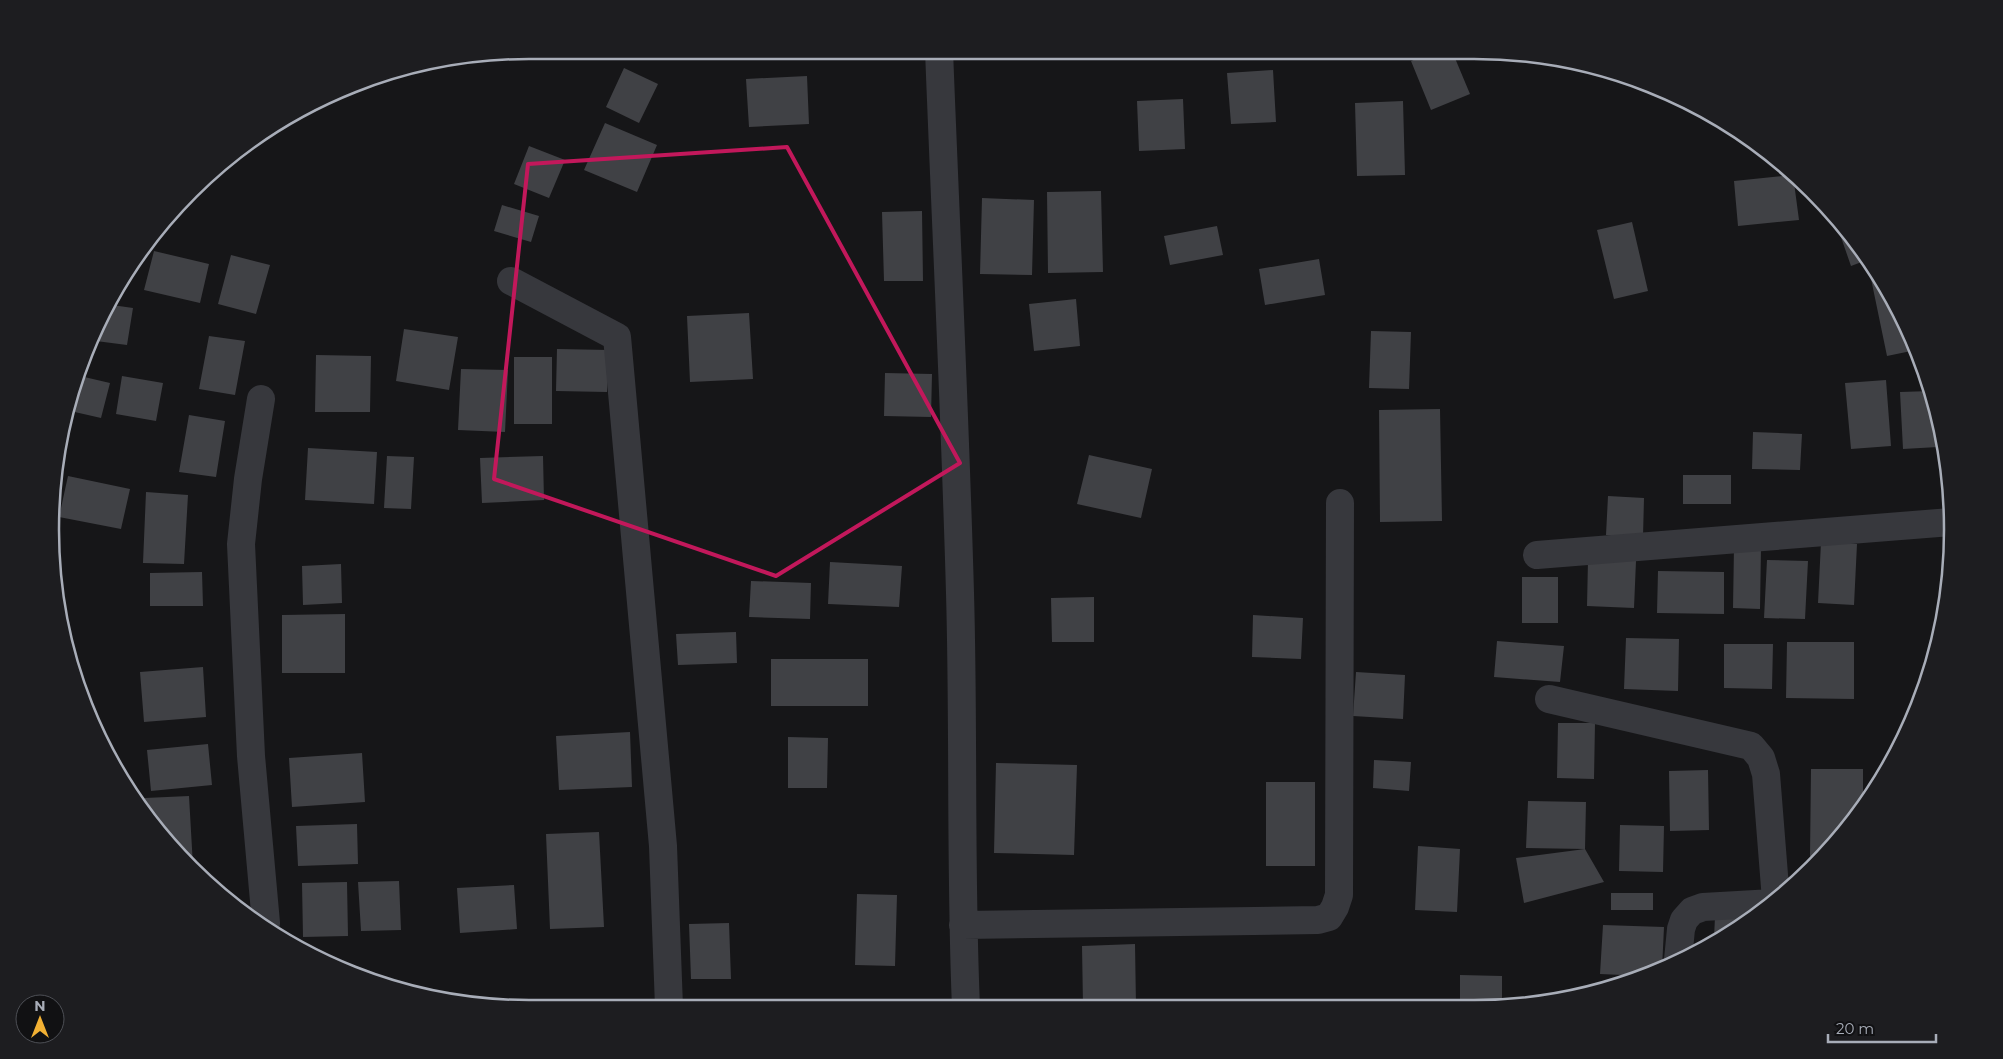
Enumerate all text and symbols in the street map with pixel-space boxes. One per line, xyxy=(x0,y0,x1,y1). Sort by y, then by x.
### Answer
north arrow xyxy=(15,994,65,1044)
text: N xyxy=(34,997,46,1015)
scale bar xyxy=(1828,1012,1936,1044)
text: 20 m xyxy=(1836,1019,1874,1038)

